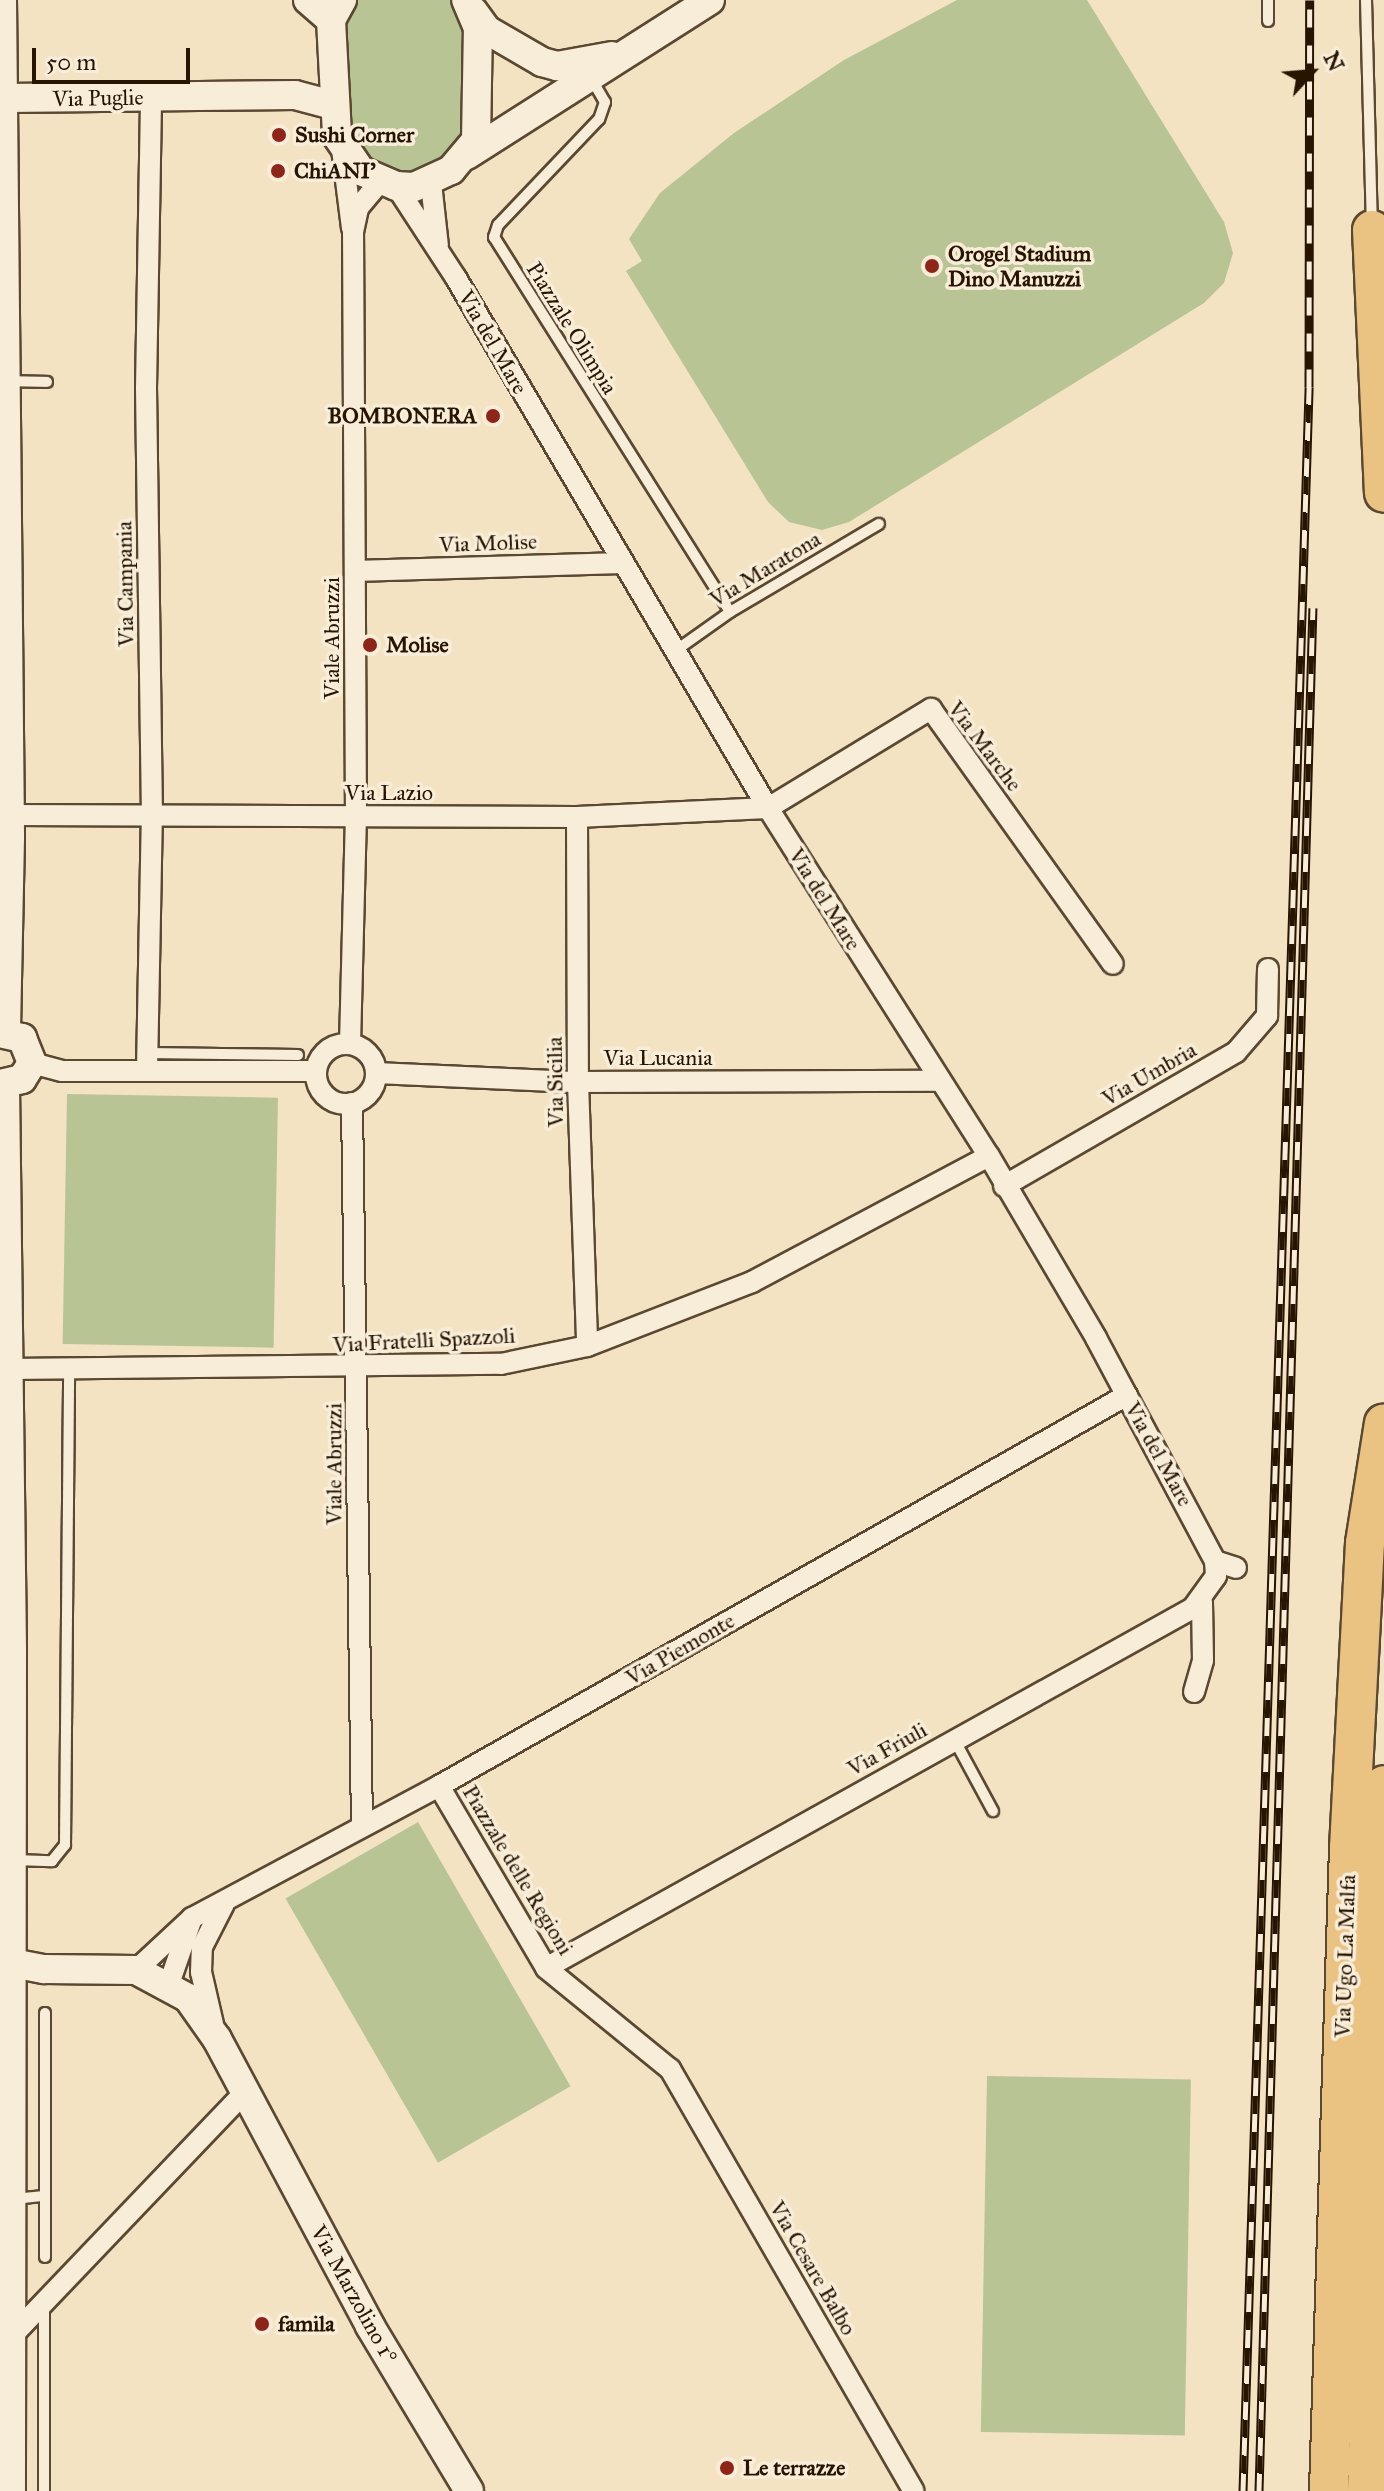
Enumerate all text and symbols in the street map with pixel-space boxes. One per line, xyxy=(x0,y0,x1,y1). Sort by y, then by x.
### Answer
scale bar xyxy=(36,32,194,82)
north arrow xyxy=(1272,32,1352,112)
text: 50 m xyxy=(46,47,96,77)
text: N xyxy=(1318,47,1350,76)
street label: Via Puglie xyxy=(52,84,144,112)
place label: Sushi Corner xyxy=(295,122,414,148)
marker: Sushi Corner xyxy=(270,126,288,144)
place label: ChiANI' xyxy=(294,158,376,184)
marker: ChiANI' xyxy=(269,162,287,180)
place label: Orogel Stadium Dino Manuzzi xyxy=(948,240,1091,292)
street label: Piazzale Olimpia xyxy=(521,257,623,399)
marker: Orogel Stadium Dino Manuzzi xyxy=(923,257,941,275)
street label: Via del Mare xyxy=(453,285,533,399)
place label: BOMBONERA xyxy=(328,403,477,429)
marker: BOMBONERA xyxy=(484,407,502,425)
street label: Via Campania xyxy=(111,521,139,647)
street label: Via Maratona xyxy=(705,525,825,613)
street label: Via Molise xyxy=(439,528,537,558)
street label: Viale Abruzzi xyxy=(319,577,345,699)
place label: Molise xyxy=(386,632,449,658)
marker: Molise xyxy=(361,636,379,654)
street label: Via Marche xyxy=(943,696,1027,796)
street label: Via Lazio xyxy=(345,780,433,806)
street label: Via del Mare xyxy=(783,843,867,955)
street label: Via Sicilia xyxy=(541,1036,569,1128)
street label: Via Umbria xyxy=(1097,1036,1201,1112)
street label: Via Lucania xyxy=(603,1045,713,1071)
street label: Via Fratelli Spazzoli xyxy=(332,1322,516,1358)
street label: Via del Mare xyxy=(1119,1397,1199,1511)
street label: Viale Abruzzi xyxy=(321,1403,347,1525)
street label: Via Piemonte xyxy=(621,1607,739,1691)
street label: Via Friuli xyxy=(843,1716,931,1782)
street label: Piazzale delle Regioni xyxy=(457,1780,579,1960)
street label: Via Ugo La Malfa xyxy=(1329,1874,1361,2038)
street label: Via Cesare Balbo xyxy=(764,2196,862,2340)
street label: Via Marzolino 1° xyxy=(305,2220,403,2368)
place label: famila xyxy=(278,2311,334,2337)
marker: famila xyxy=(253,2315,271,2333)
place label: Le terrazze xyxy=(743,2455,845,2481)
marker: Le terrazze xyxy=(718,2459,736,2477)

